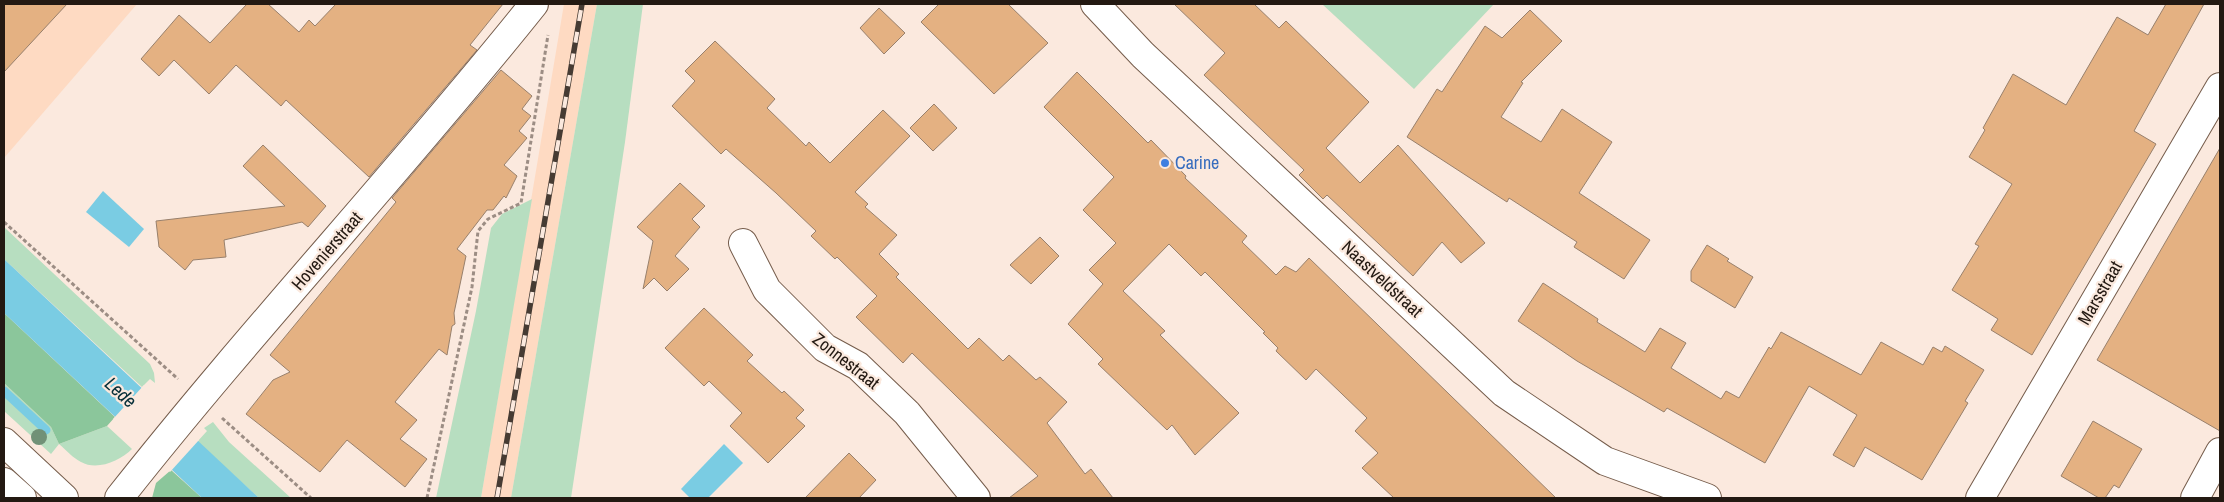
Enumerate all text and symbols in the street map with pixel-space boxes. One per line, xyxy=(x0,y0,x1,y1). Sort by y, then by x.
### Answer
place label: Carine xyxy=(1175,150,1219,175)
marker: Carine xyxy=(1159,157,1171,169)
street label: Hovenierstraat xyxy=(285,206,368,295)
street label: Naastveldstraat xyxy=(1336,235,1428,323)
street label: Marsstraat xyxy=(2071,256,2128,329)
street label: Zonnestraat xyxy=(808,327,885,395)
water label: Lede xyxy=(99,371,143,413)

